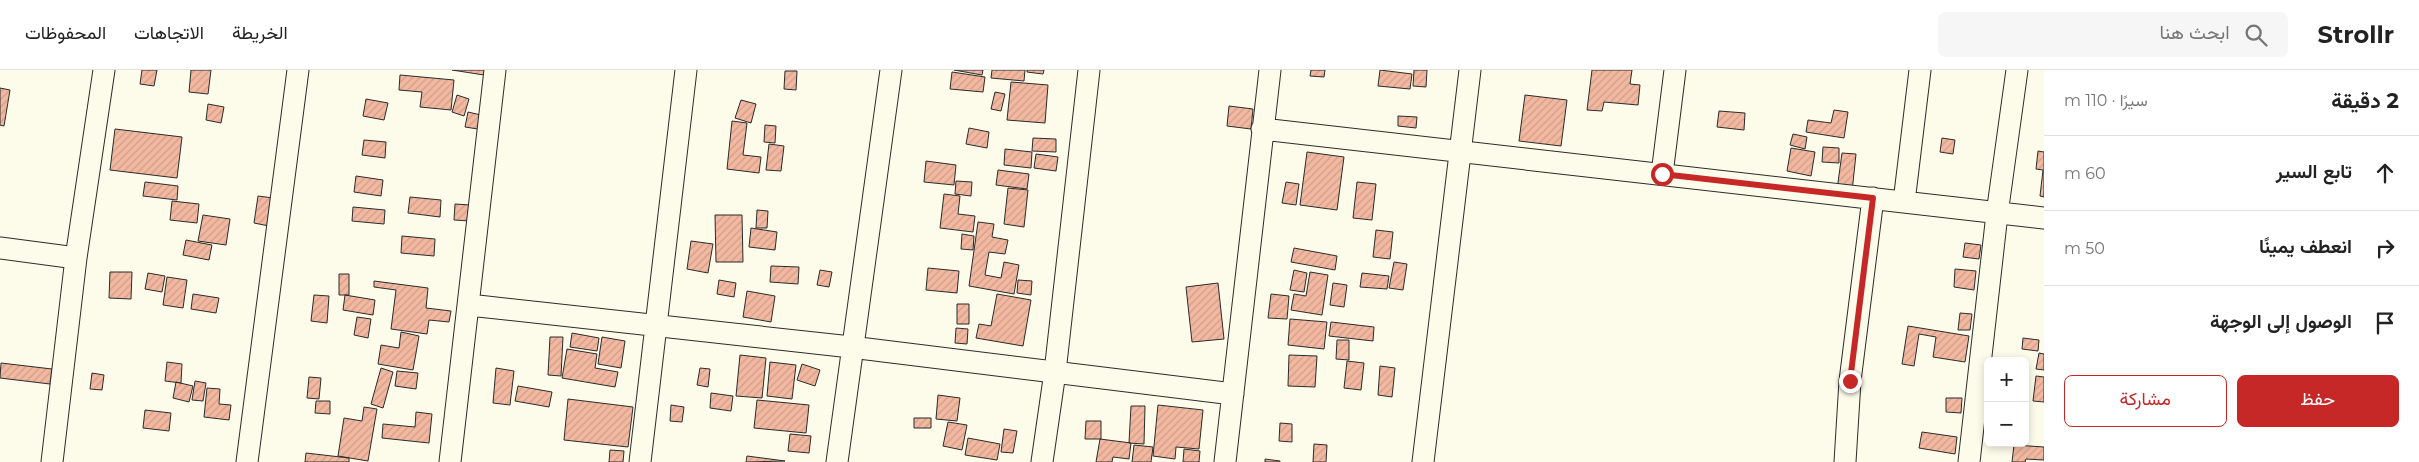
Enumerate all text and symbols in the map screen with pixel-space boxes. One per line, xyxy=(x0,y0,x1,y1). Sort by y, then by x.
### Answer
search box xyxy=(1938,12,2288,57)
text: Strollr xyxy=(2318,20,2394,49)
text: ابحث هنا xyxy=(2159,21,2230,44)
icon: search xyxy=(2242,21,2270,49)
text: المحفوظات xyxy=(25,22,106,44)
text: الاتجاهات xyxy=(134,22,204,44)
text: الخريطة xyxy=(232,22,288,44)
text: 2 دقيقة xyxy=(2331,88,2399,113)
text: سيرًا · 110 m xyxy=(2064,91,2148,110)
icon: ahead xyxy=(2371,159,2399,187)
text: تابع السير xyxy=(2276,160,2352,183)
route start xyxy=(1651,163,1674,186)
text: 60 m xyxy=(2064,164,2106,183)
icon: right xyxy=(2371,234,2399,262)
text: انعطف يمينًا xyxy=(2259,235,2352,258)
text: 50 m xyxy=(2064,239,2105,258)
icon: arrive xyxy=(2371,309,2399,337)
text: الوصول إلى الوجهة xyxy=(2210,310,2352,333)
map controls xyxy=(1984,357,2029,447)
button: + xyxy=(1984,357,2029,402)
route end xyxy=(1839,370,1862,393)
button: مشاركة xyxy=(2064,375,2227,427)
button: حفظ xyxy=(2237,375,2399,427)
button: − xyxy=(1984,402,2029,447)

